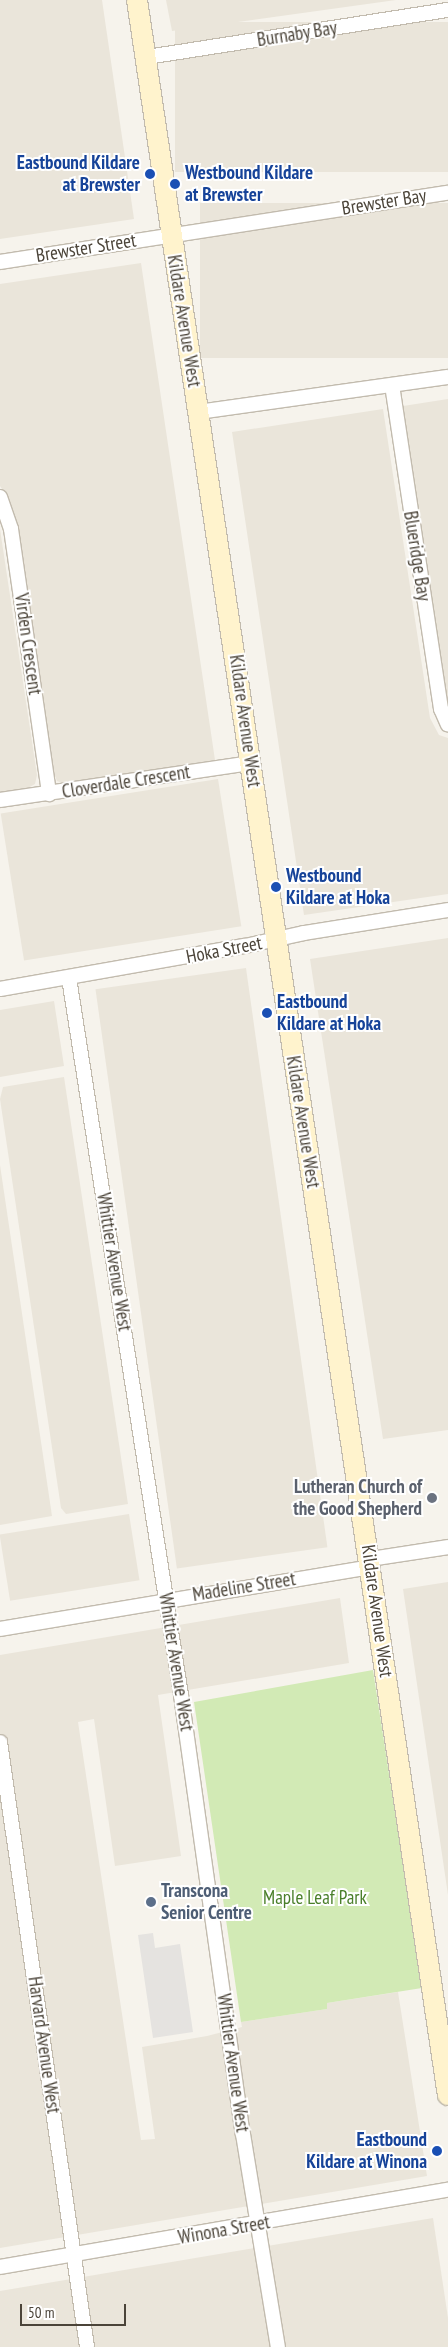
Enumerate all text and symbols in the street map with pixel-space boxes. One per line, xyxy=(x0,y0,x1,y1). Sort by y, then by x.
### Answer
street label: Burnaby Bay xyxy=(255,16,339,52)
place label: Eastbound Kildare at Brewster xyxy=(17,152,140,196)
place label: Westbound Kildare at Brewster xyxy=(185,162,313,206)
marker: Eastbound Kildare at Brewster xyxy=(144,168,156,180)
marker: Westbound Kildare at Brewster xyxy=(169,178,181,190)
street label: Brewster Bay xyxy=(340,184,428,220)
street label: Brewster Street xyxy=(34,229,138,267)
street label: Kildare Avenue West xyxy=(162,253,206,389)
street label: Blueridge Bay xyxy=(399,509,435,603)
street label: Virden Crescent xyxy=(10,592,46,696)
street label: Kildare Avenue West xyxy=(224,653,266,789)
street label: Cloverdale Crescent xyxy=(60,761,192,803)
place label: Westbound Kildare at Hoka xyxy=(286,865,390,909)
marker: Westbound Kildare at Hoka xyxy=(270,881,282,893)
street label: Hoka Street xyxy=(184,931,264,969)
place label: Eastbound Kildare at Hoka xyxy=(277,991,381,1035)
marker: Eastbound Kildare at Hoka xyxy=(261,1007,273,1019)
street label: Kildare Avenue West xyxy=(281,1054,325,1190)
street label: Whittier Avenue West xyxy=(92,1191,136,1333)
place label: Lutheran Church of the Good Shepherd xyxy=(293,1476,422,1520)
marker: Lutheran Church of the Good Shepherd xyxy=(426,1492,438,1504)
street label: Kildare Avenue West xyxy=(356,1543,398,1679)
street label: Madeline Street xyxy=(191,1568,297,1606)
street label: Whittier Avenue West xyxy=(154,1591,198,1733)
place label: Transcona Senior Centre xyxy=(161,1880,252,1924)
park label: Maple Leaf Park xyxy=(263,1887,367,1909)
marker: Transcona Senior Centre xyxy=(145,1896,157,1908)
street label: Harvard Avenue West xyxy=(23,1975,65,2115)
street label: Whittier Avenue West xyxy=(212,1992,254,2134)
place label: Eastbound Kildare at Winona xyxy=(306,2129,427,2173)
marker: Eastbound Kildare at Winona xyxy=(431,2145,443,2157)
street label: Winona Street xyxy=(176,2211,272,2249)
scale bar xyxy=(22,2294,129,2326)
text: 50 m xyxy=(28,2303,54,2322)

